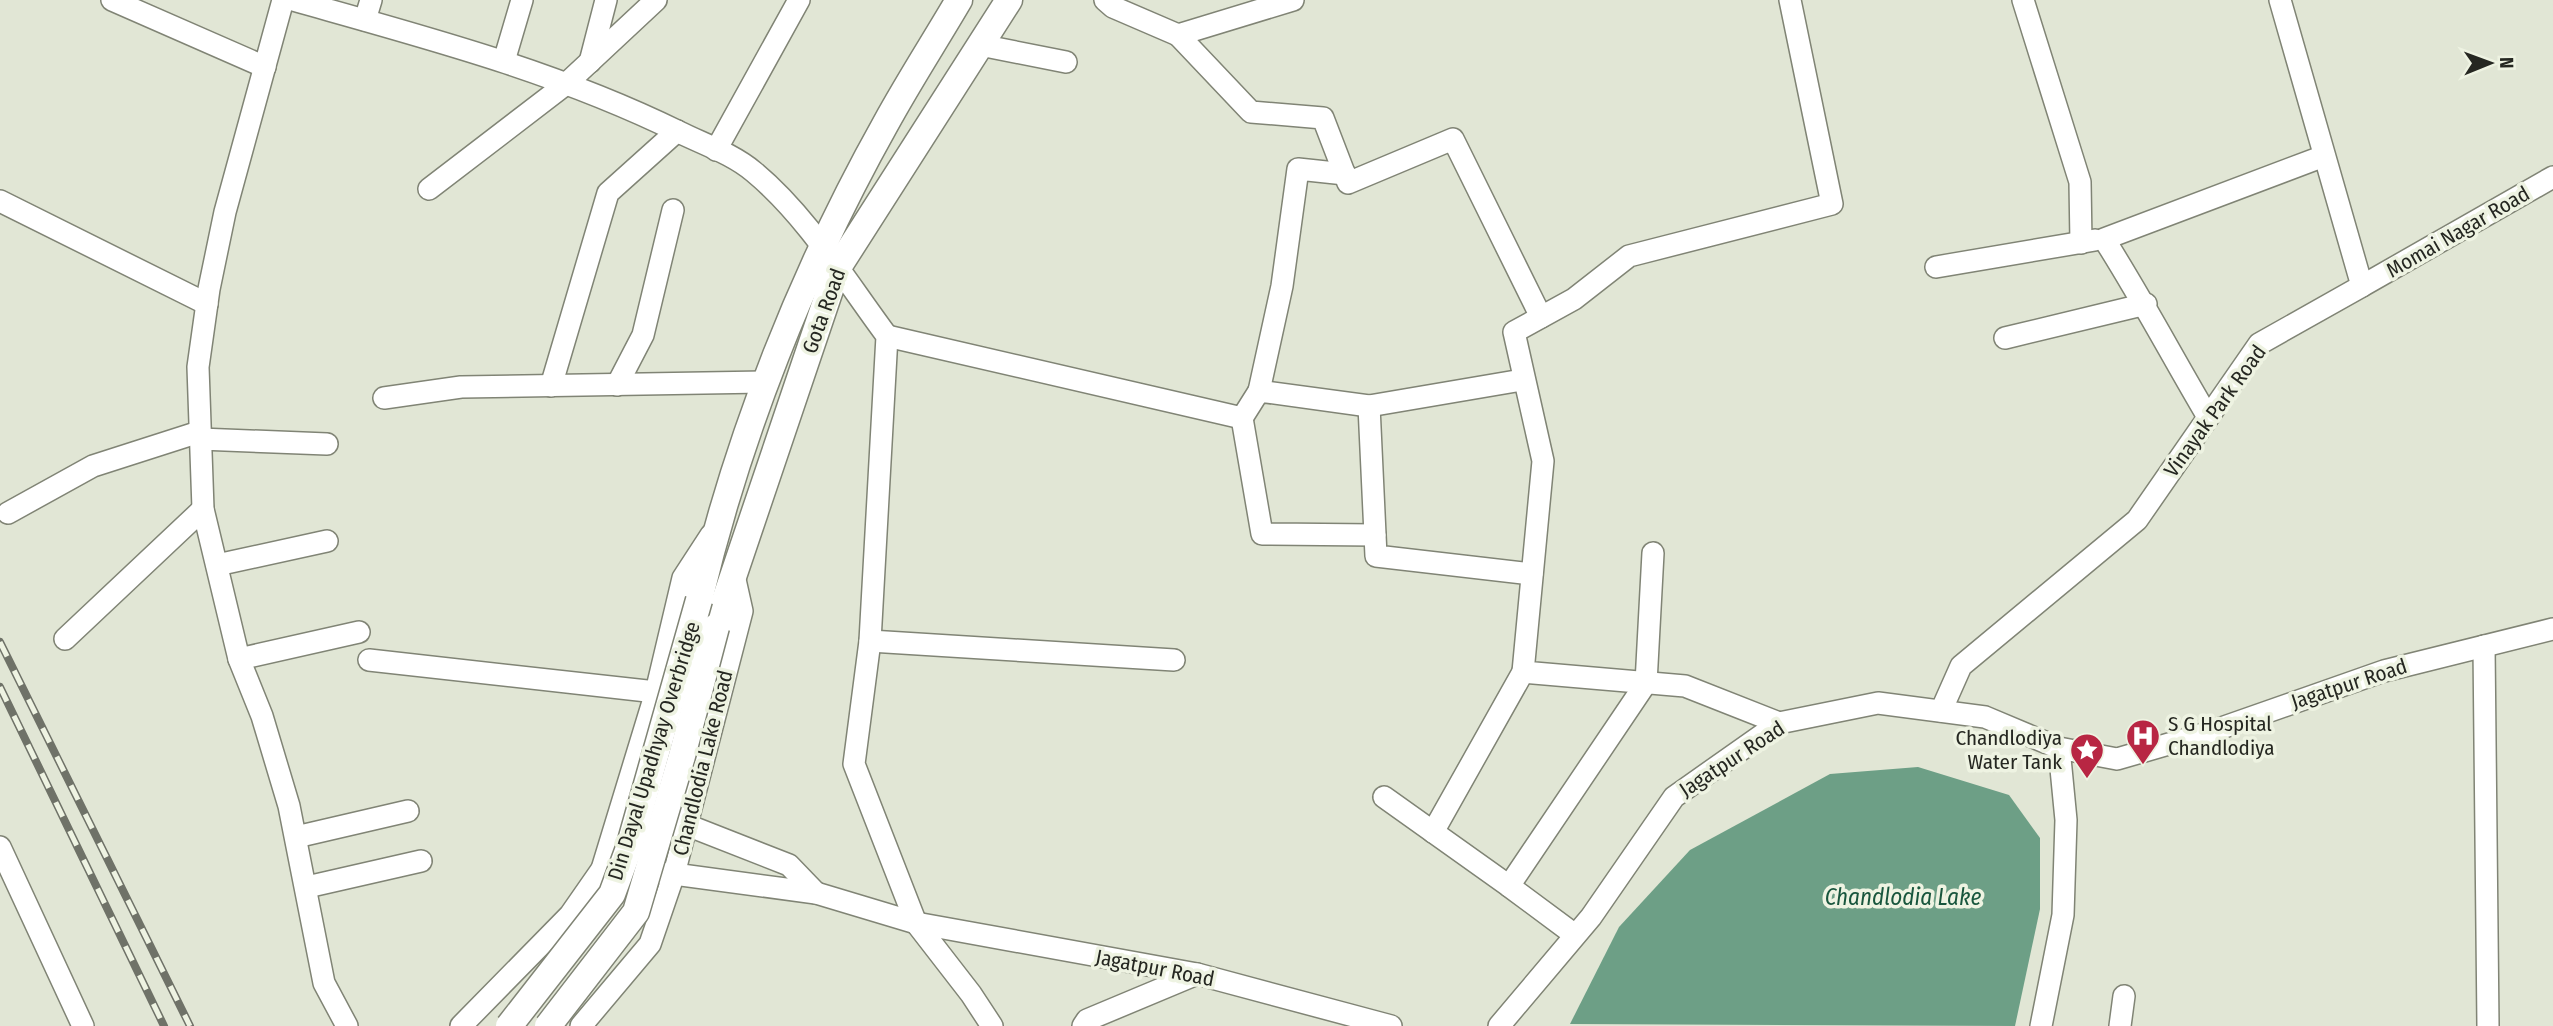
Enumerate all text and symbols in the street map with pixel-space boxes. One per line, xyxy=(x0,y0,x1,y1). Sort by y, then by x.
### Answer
north arrow xyxy=(2455,28,2525,98)
text: N xyxy=(2495,57,2518,69)
street label: Momai Nagar Road xyxy=(2382,180,2534,284)
street label: Gota Road xyxy=(797,265,851,357)
street label: Vinayak Park Road xyxy=(2158,340,2272,482)
street label: Din Dayal Upadhyay Overbridge xyxy=(602,618,706,884)
street label: Jagatpur Road xyxy=(2288,653,2410,715)
street label: Chandlodia Lake Road xyxy=(667,668,739,858)
place label: S G Hospital Chandlodiya xyxy=(2168,711,2275,761)
street label: Jagatpur Road xyxy=(1674,715,1790,803)
hospital icon: S G Hospital Chandlodiya xyxy=(2124,717,2162,766)
place label: Chandlodiya Water Tank xyxy=(1955,725,2062,775)
place icon: Chandlodiya Water Tank xyxy=(2068,731,2106,780)
water label: Chandlodia Lake xyxy=(1825,883,1981,911)
street label: Jagatpur Road xyxy=(1093,944,1217,992)

